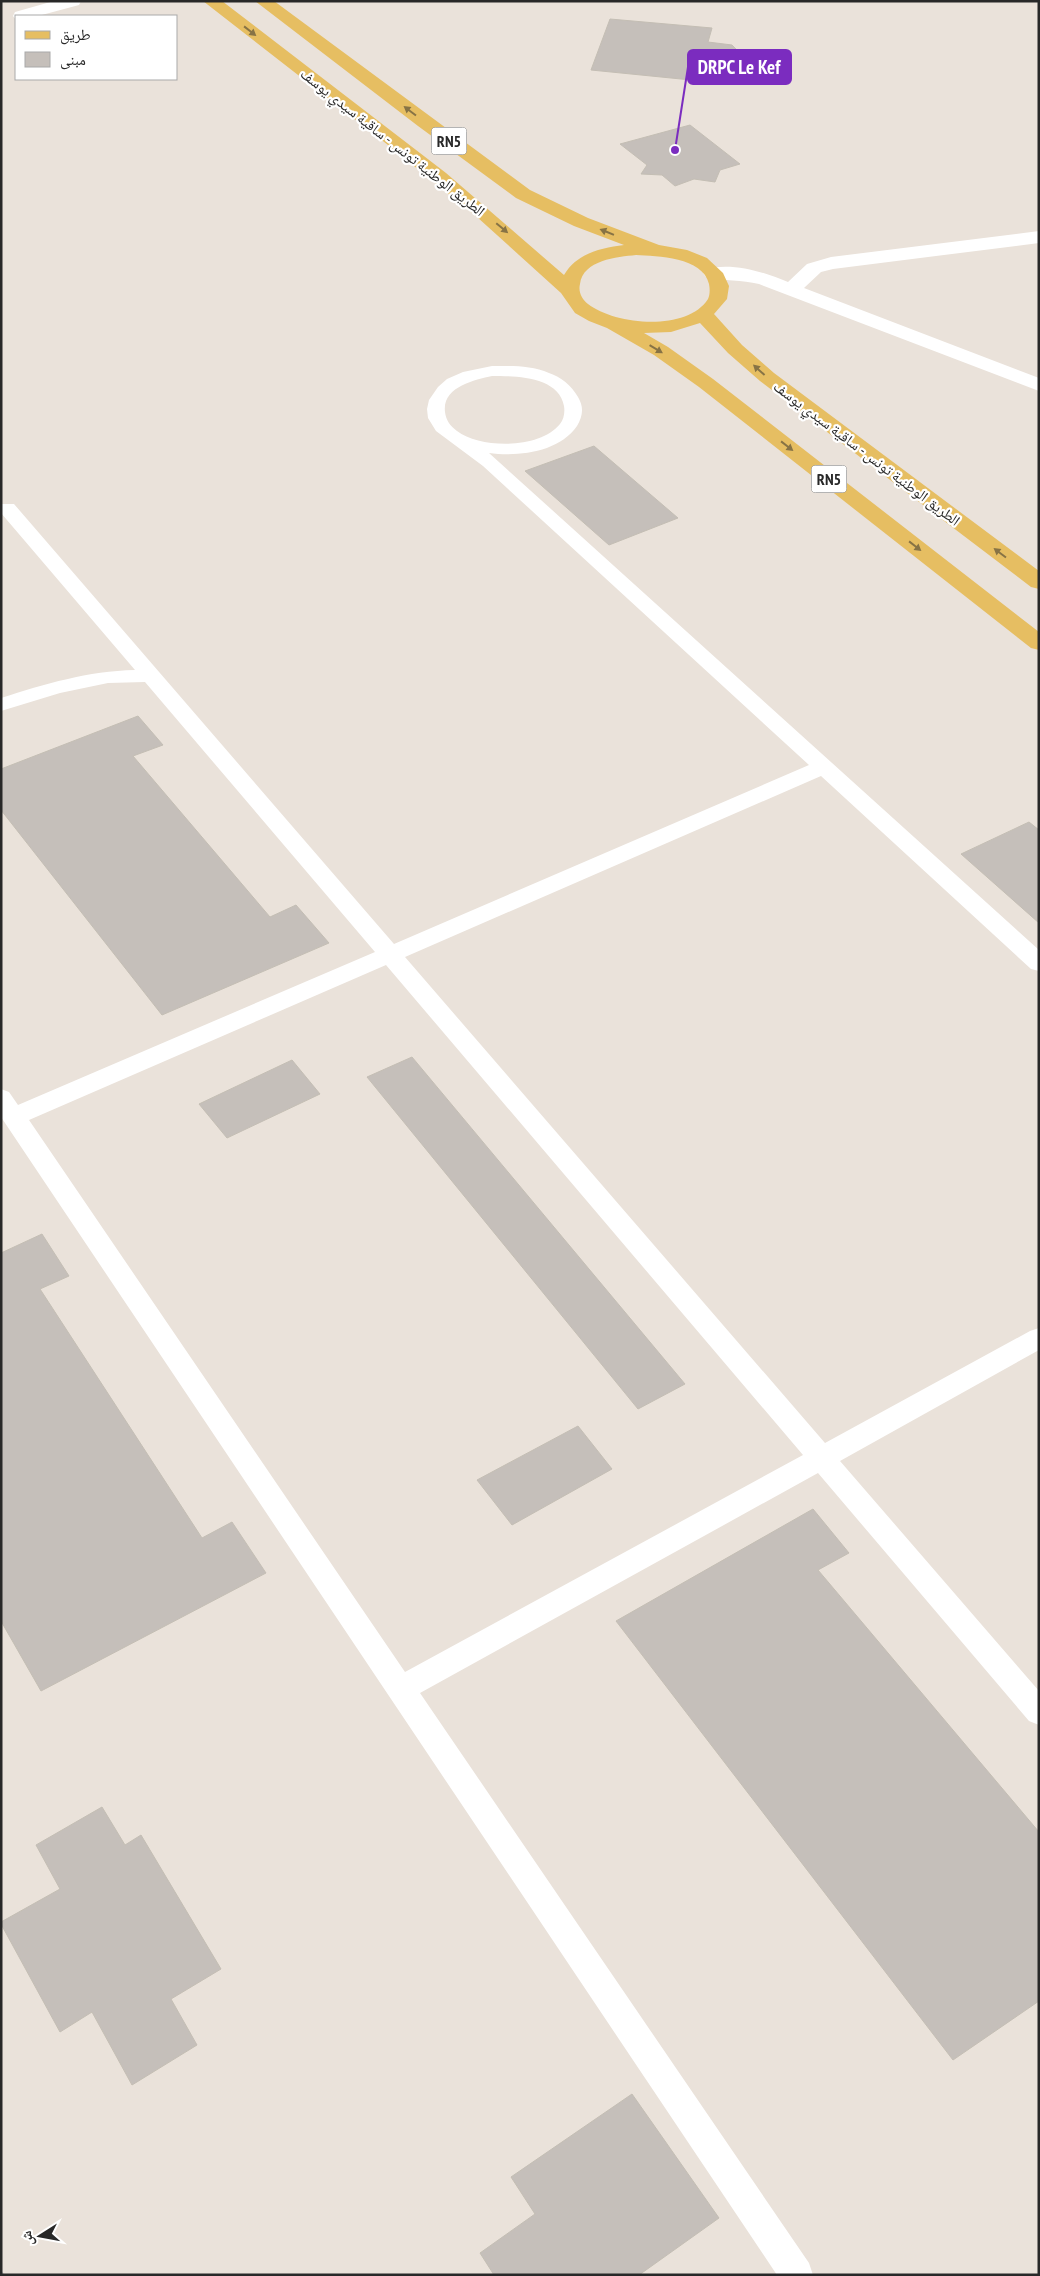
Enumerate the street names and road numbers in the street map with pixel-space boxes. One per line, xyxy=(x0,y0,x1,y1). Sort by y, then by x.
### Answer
street label: الطريق الوطنية تونس - ساقية سيدي يوسف xyxy=(295,64,489,222)
road number: RN5 xyxy=(432,128,466,154)
street label: الطريق الوطنية تونس - ساقية سيدي يوسف xyxy=(768,376,964,532)
road number: RN5 xyxy=(812,466,846,492)

